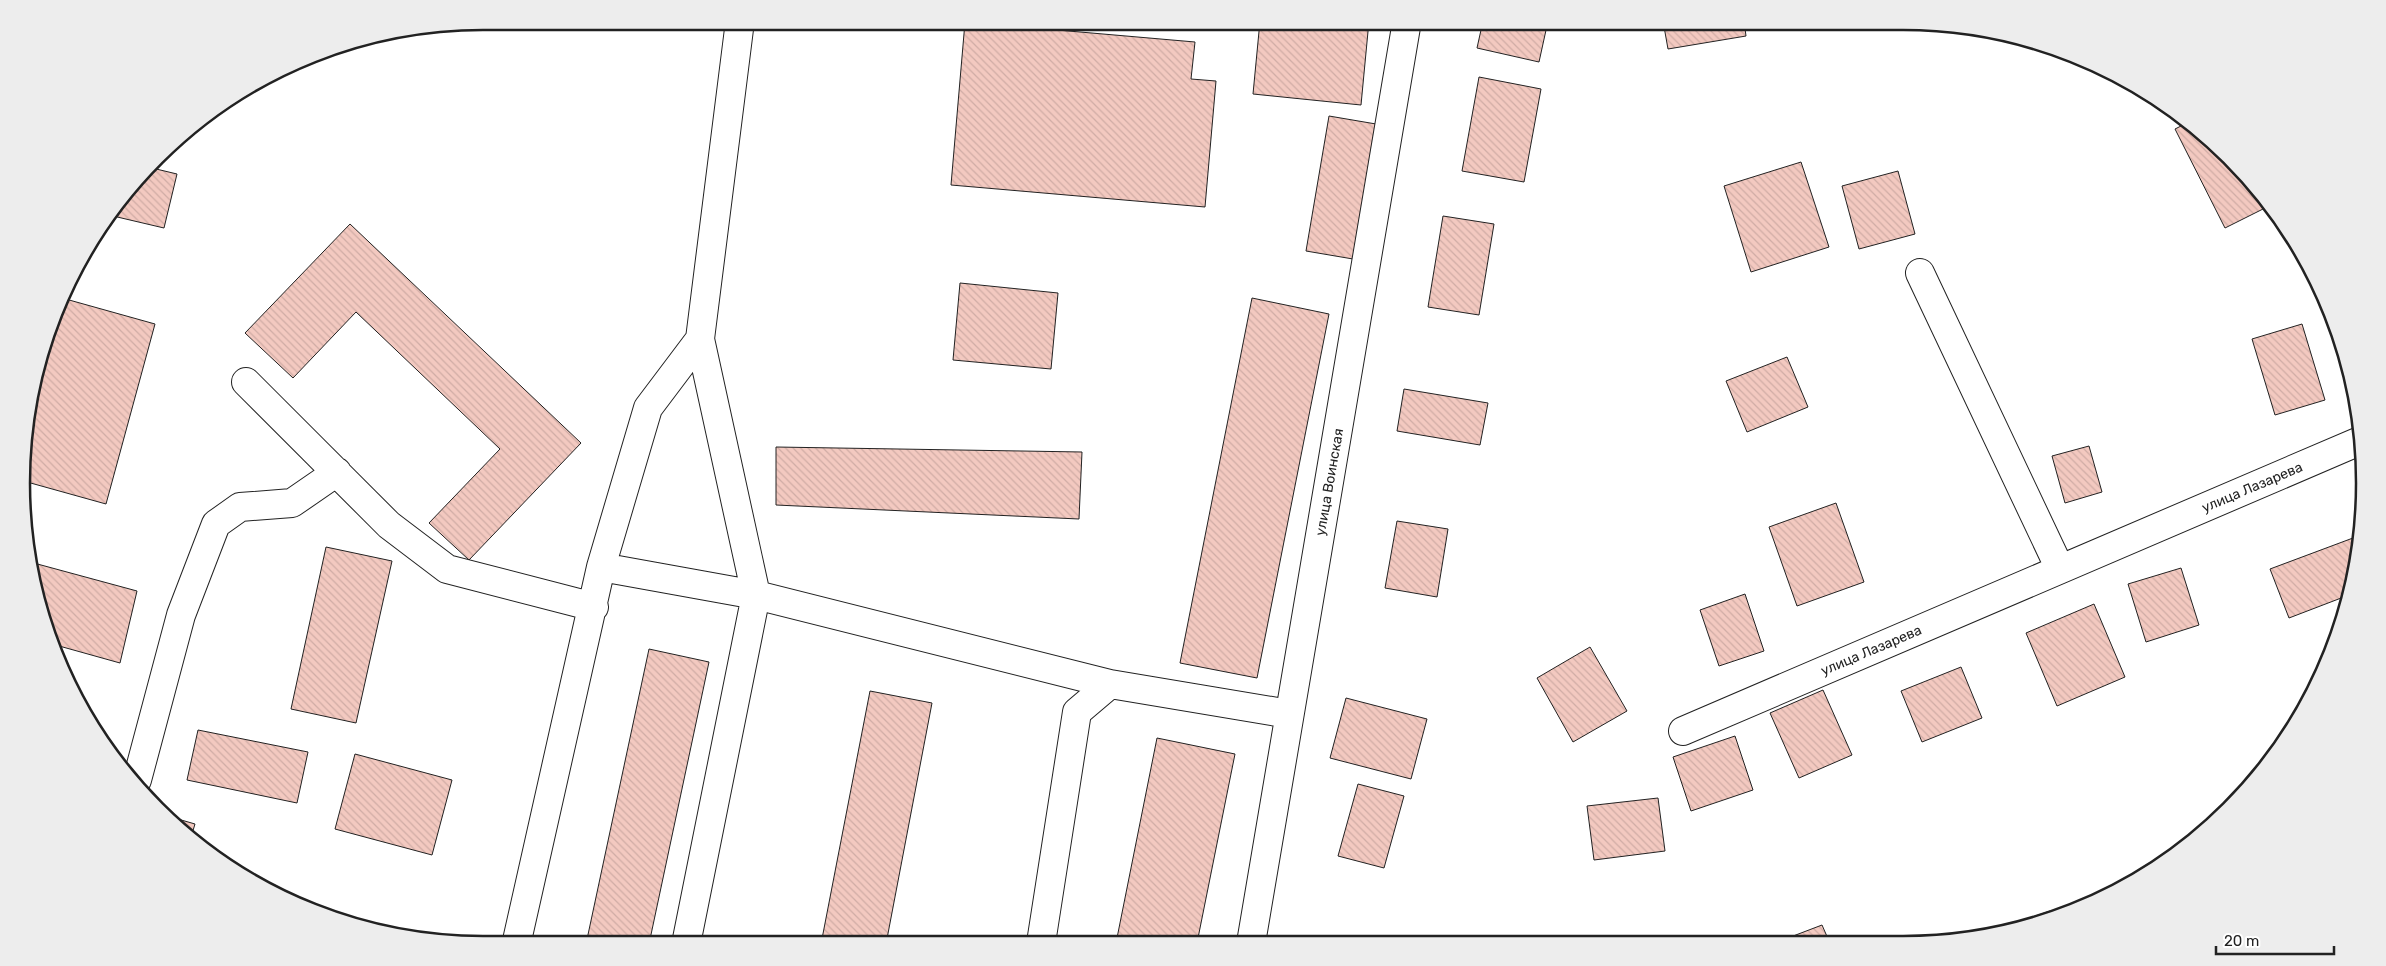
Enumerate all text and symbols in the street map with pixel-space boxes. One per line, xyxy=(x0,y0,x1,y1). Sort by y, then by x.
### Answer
street label: улица Воинская xyxy=(1312,427,1347,537)
street label: улица Лазарева xyxy=(2199,459,2305,516)
street label: улица Лазарева xyxy=(1818,622,1924,679)
scale bar xyxy=(2216,924,2334,956)
text: 20 m xyxy=(2224,932,2259,950)

